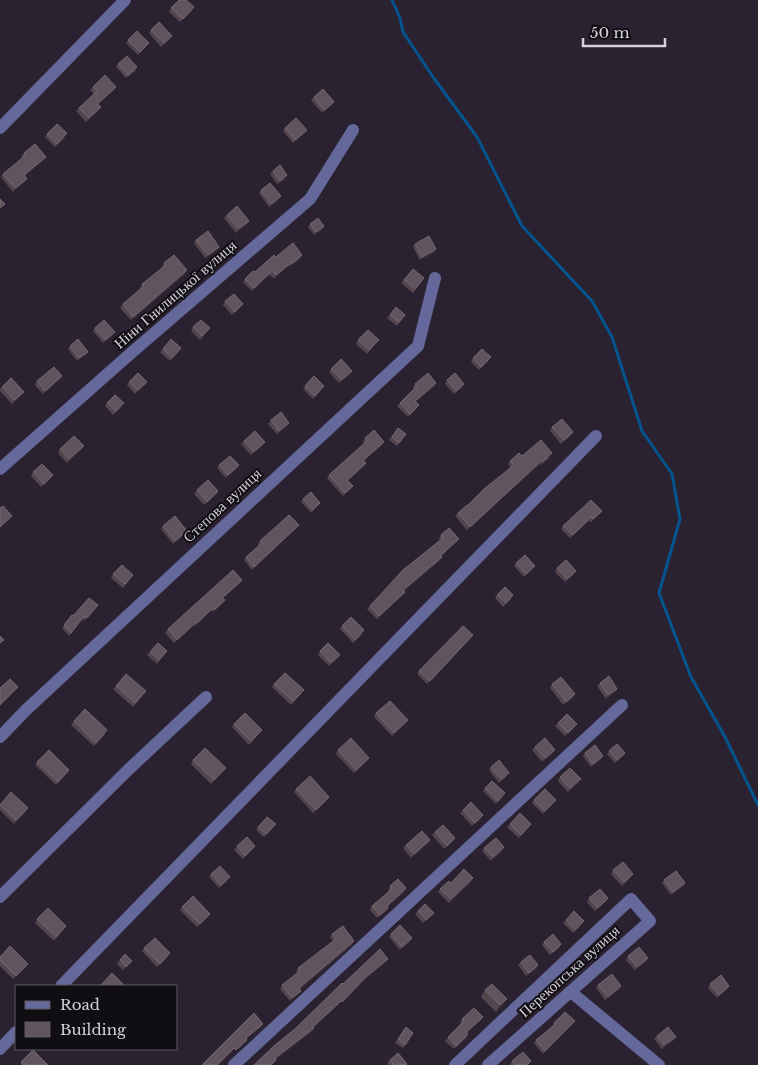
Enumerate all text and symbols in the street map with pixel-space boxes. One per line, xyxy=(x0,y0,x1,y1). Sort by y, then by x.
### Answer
scale bar xyxy=(583,15,666,47)
text: 50 m xyxy=(590,23,630,42)
street label: Ніни Гнилицької вулиця xyxy=(110,236,240,352)
street label: Степова вулиця xyxy=(179,464,265,546)
street label: Перекопська вулиця xyxy=(515,921,623,1021)
legend xyxy=(15,985,178,1050)
text: Road xyxy=(60,995,100,1014)
text: Building xyxy=(60,1020,127,1039)

